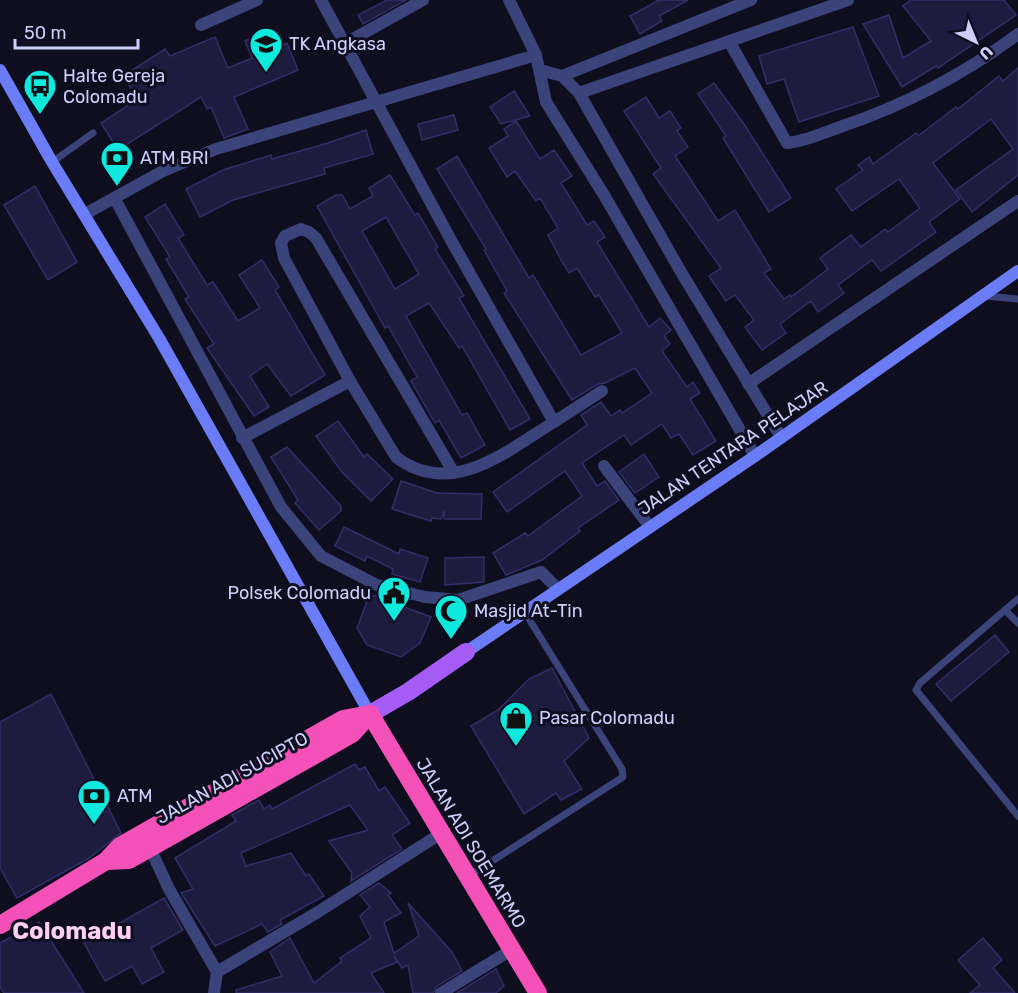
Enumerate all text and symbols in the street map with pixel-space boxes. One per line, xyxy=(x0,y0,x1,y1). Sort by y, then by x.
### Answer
scale bar xyxy=(15,12,138,50)
north arrow xyxy=(946,12,1006,72)
text: 50 m xyxy=(24,22,67,44)
school or university icon: TK Angkasa xyxy=(248,26,284,73)
place label: TK Angkasa xyxy=(289,33,386,55)
text: U xyxy=(975,42,997,64)
place label: Halte Gereja Colomadu xyxy=(63,65,165,108)
bus stop icon: Halte Gereja Colomadu xyxy=(22,68,58,115)
bank icon: ATM BRI xyxy=(99,140,135,187)
place label: ATM BRI xyxy=(140,147,209,169)
street label: JALAN TENTARA PELAJAR xyxy=(634,376,832,520)
public building icon: Polsek Colomadu xyxy=(376,575,412,622)
place label: Polsek Colomadu xyxy=(228,582,371,604)
mosque icon: Masjid At-Tin xyxy=(433,593,469,640)
place label: Masjid At-Tin xyxy=(474,600,583,622)
shop icon: Pasar Colomadu xyxy=(498,700,534,747)
place label: Pasar Colomadu xyxy=(539,707,675,729)
street label: JALAN ADI SUCIPTO xyxy=(152,727,312,829)
street label: JALAN ADI SOEMARMO xyxy=(411,754,531,932)
bank icon: ATM xyxy=(76,778,112,825)
place label: ATM xyxy=(117,785,152,807)
district label: Colomadu xyxy=(12,917,132,945)

